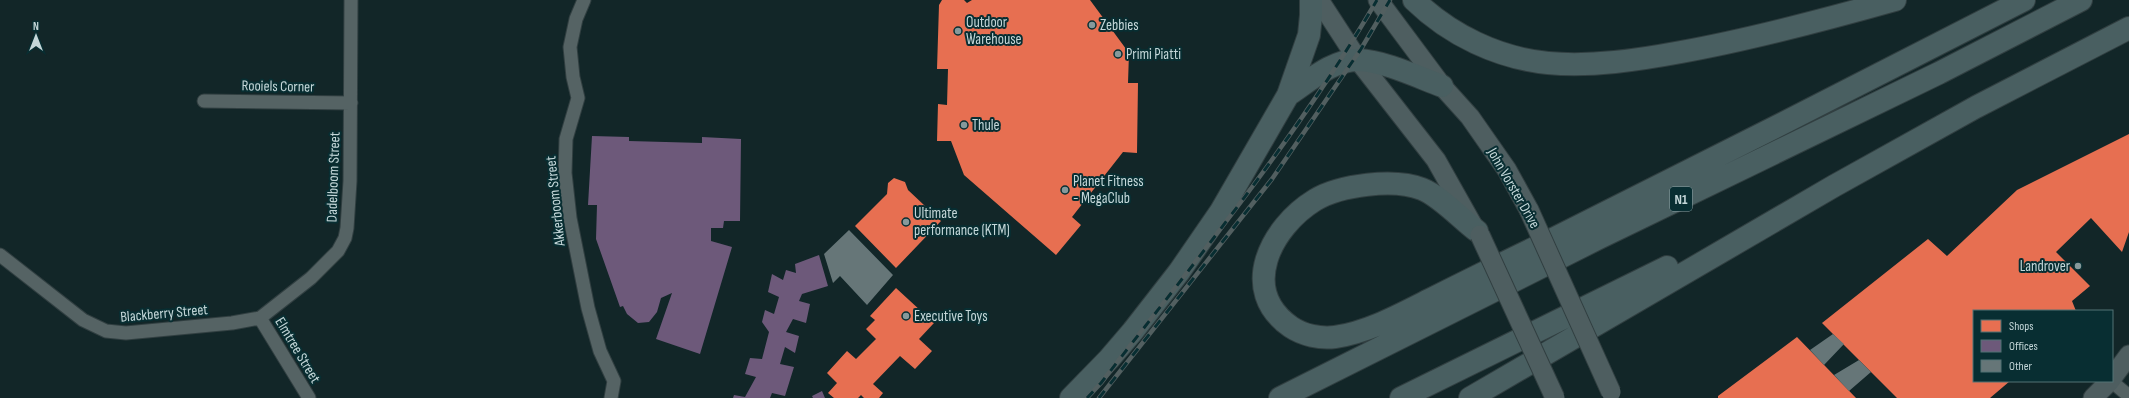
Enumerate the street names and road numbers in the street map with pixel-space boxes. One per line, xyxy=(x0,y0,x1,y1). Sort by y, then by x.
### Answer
street label: Rooiels Corner xyxy=(241,76,315,97)
street label: Dadelboom Street xyxy=(322,131,345,223)
street label: John Vorster Drive xyxy=(1482,144,1544,232)
street label: Akkerboom Street xyxy=(541,155,570,248)
road number: N1 xyxy=(1670,187,1692,211)
street label: Blackberry Street xyxy=(119,300,209,327)
street label: Elmtree Street xyxy=(271,314,325,387)

